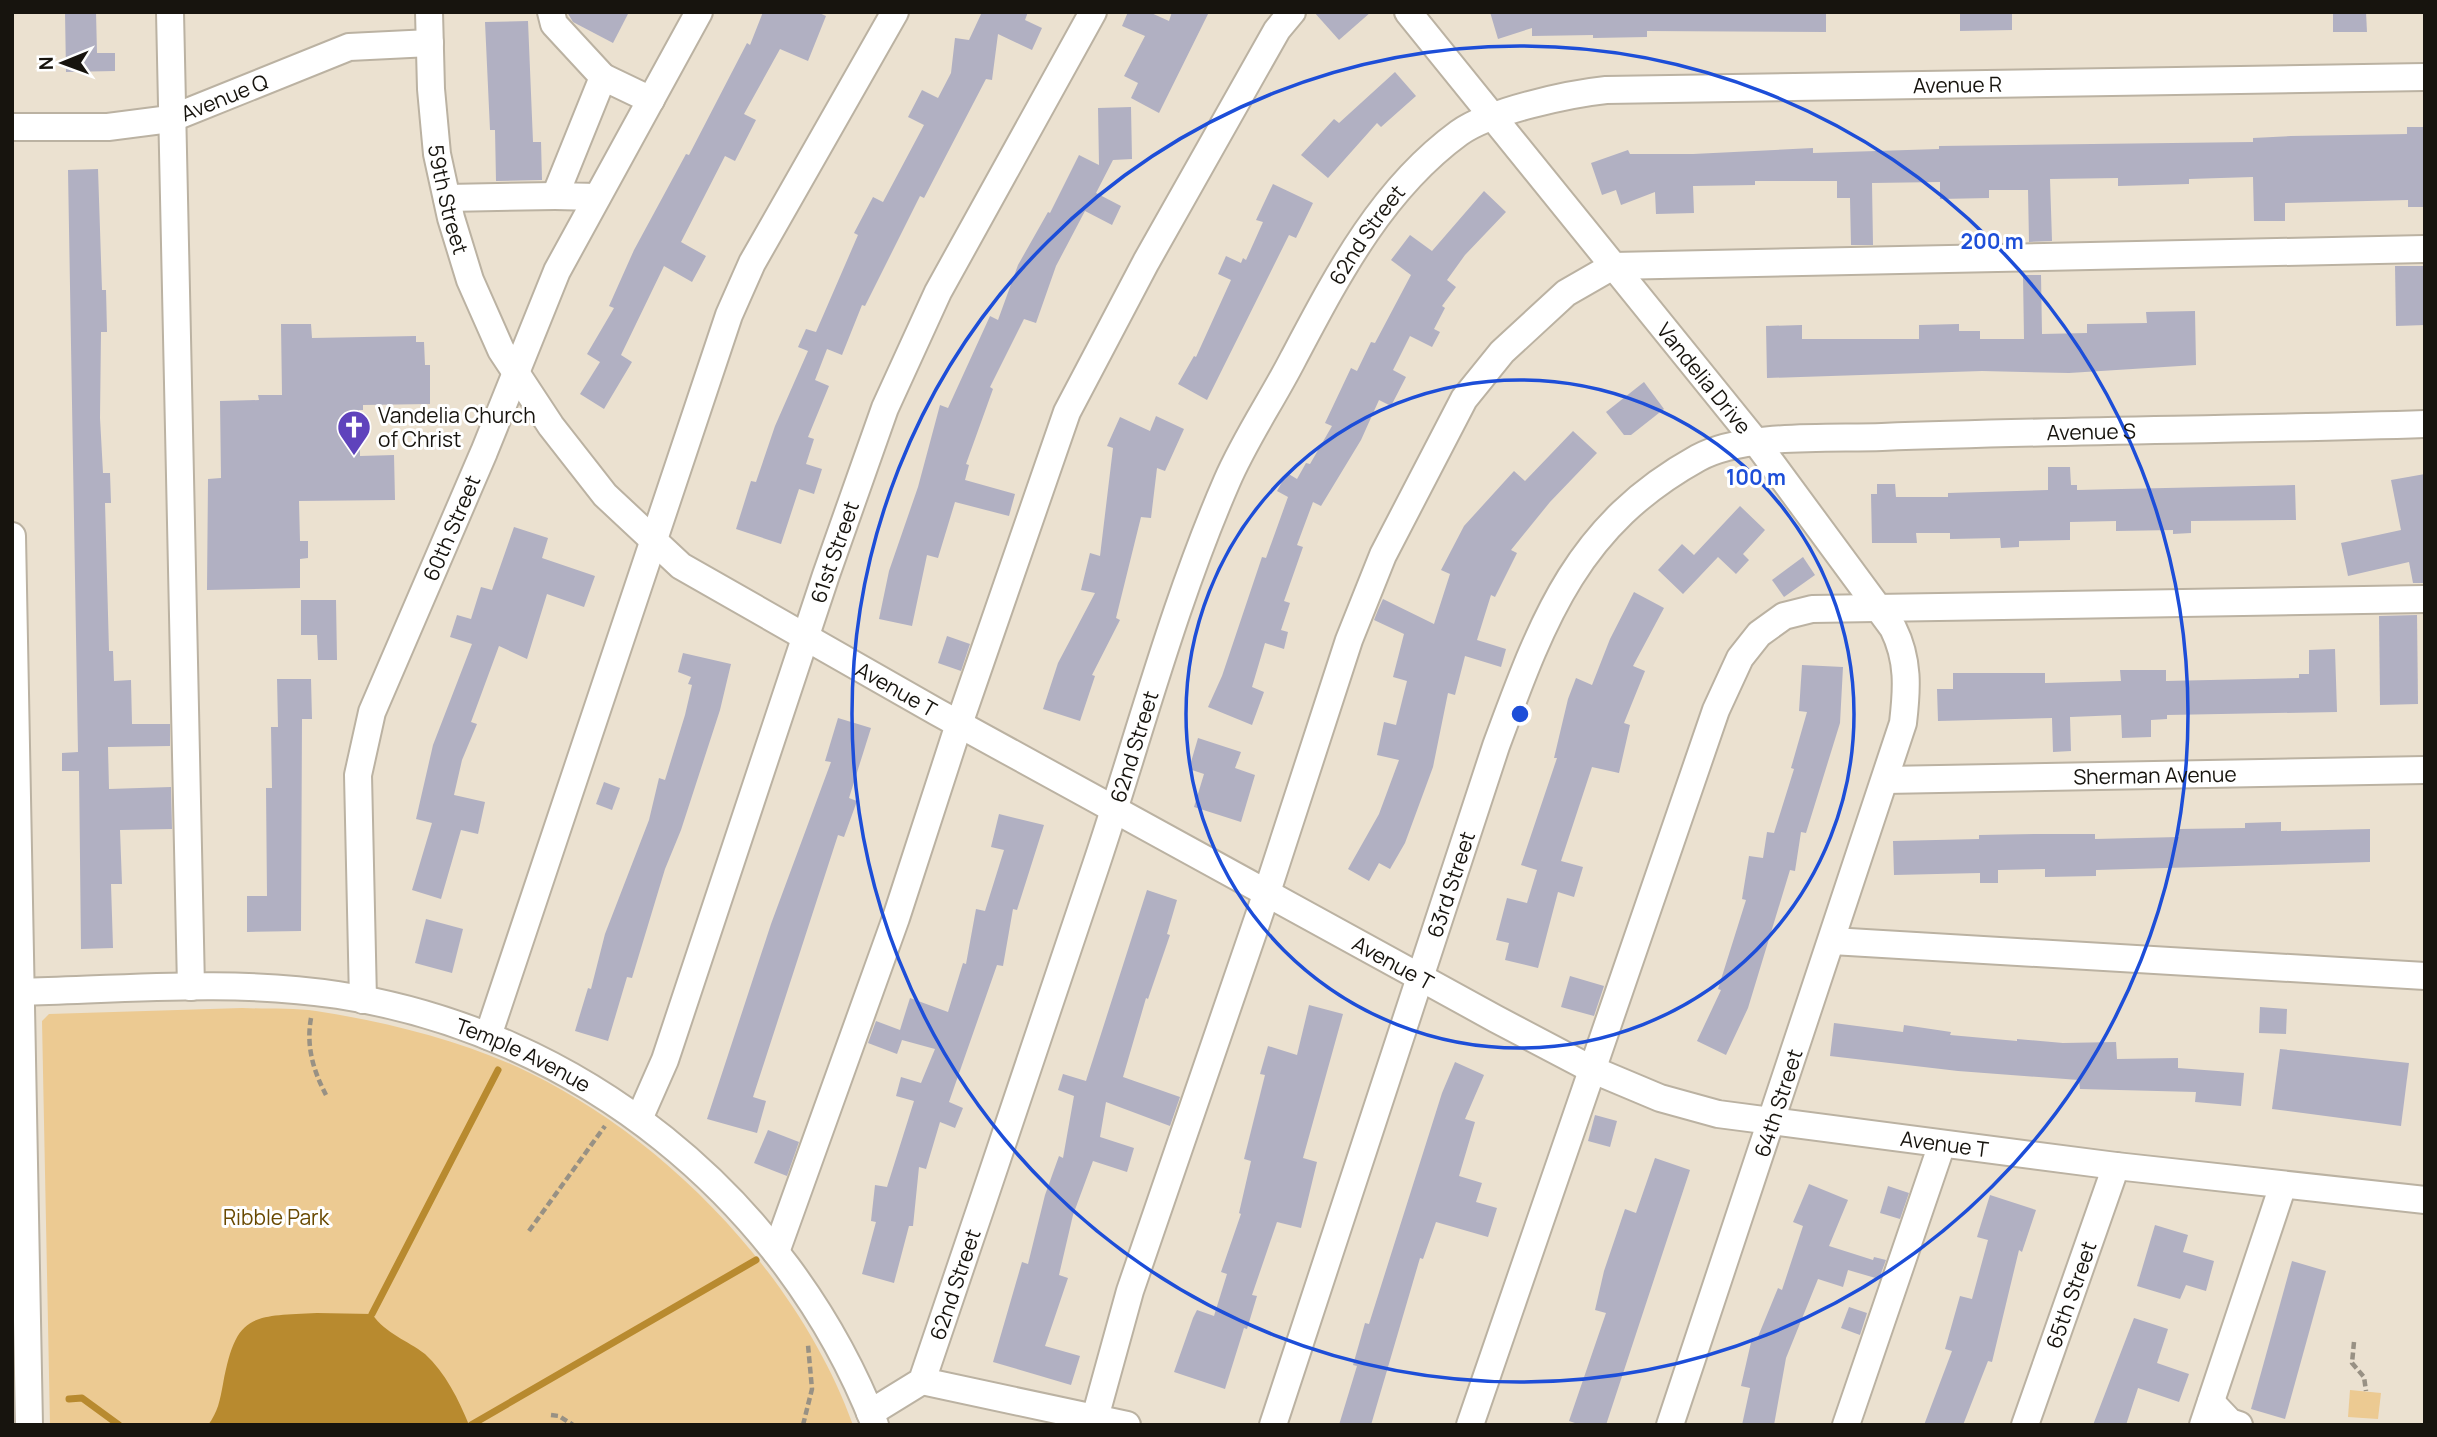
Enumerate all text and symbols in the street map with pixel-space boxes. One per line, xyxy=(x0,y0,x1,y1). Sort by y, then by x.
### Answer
north arrow xyxy=(28,28,98,98)
text: N xyxy=(33,56,59,70)
street label: Avenue Q xyxy=(177,67,272,127)
street label: Avenue R xyxy=(1913,70,2002,99)
street label: 59th Street xyxy=(422,143,475,258)
street label: 62nd Street xyxy=(1322,179,1411,290)
text: 200 m xyxy=(1960,227,2024,255)
street label: Vandelia Drive xyxy=(1651,317,1758,440)
place label: Vandelia Church of Christ xyxy=(378,401,536,453)
church icon: Vandelia Church of Christ xyxy=(335,408,373,457)
street label: Avenue S xyxy=(2046,416,2136,446)
text: 100 m xyxy=(1726,463,1786,491)
street label: 60th Street xyxy=(416,471,486,585)
street label: 61st Street xyxy=(804,497,865,607)
street label: Avenue T xyxy=(851,655,942,723)
street label: 62nd Street xyxy=(1103,687,1164,806)
centre of rings xyxy=(1508,702,1532,726)
street label: Sherman Avenue xyxy=(2073,759,2237,791)
street label: 63rd Street xyxy=(1420,828,1481,941)
street label: Avenue T xyxy=(1348,929,1439,996)
street label: Temple Avenue xyxy=(452,1011,596,1099)
street label: 64th Street xyxy=(1747,1045,1809,1161)
street label: Avenue T xyxy=(1899,1124,1991,1163)
park label: Ribble Park xyxy=(223,1203,330,1231)
street label: 62nd Street xyxy=(923,1225,987,1344)
street label: 65th Street xyxy=(2039,1237,2103,1352)

